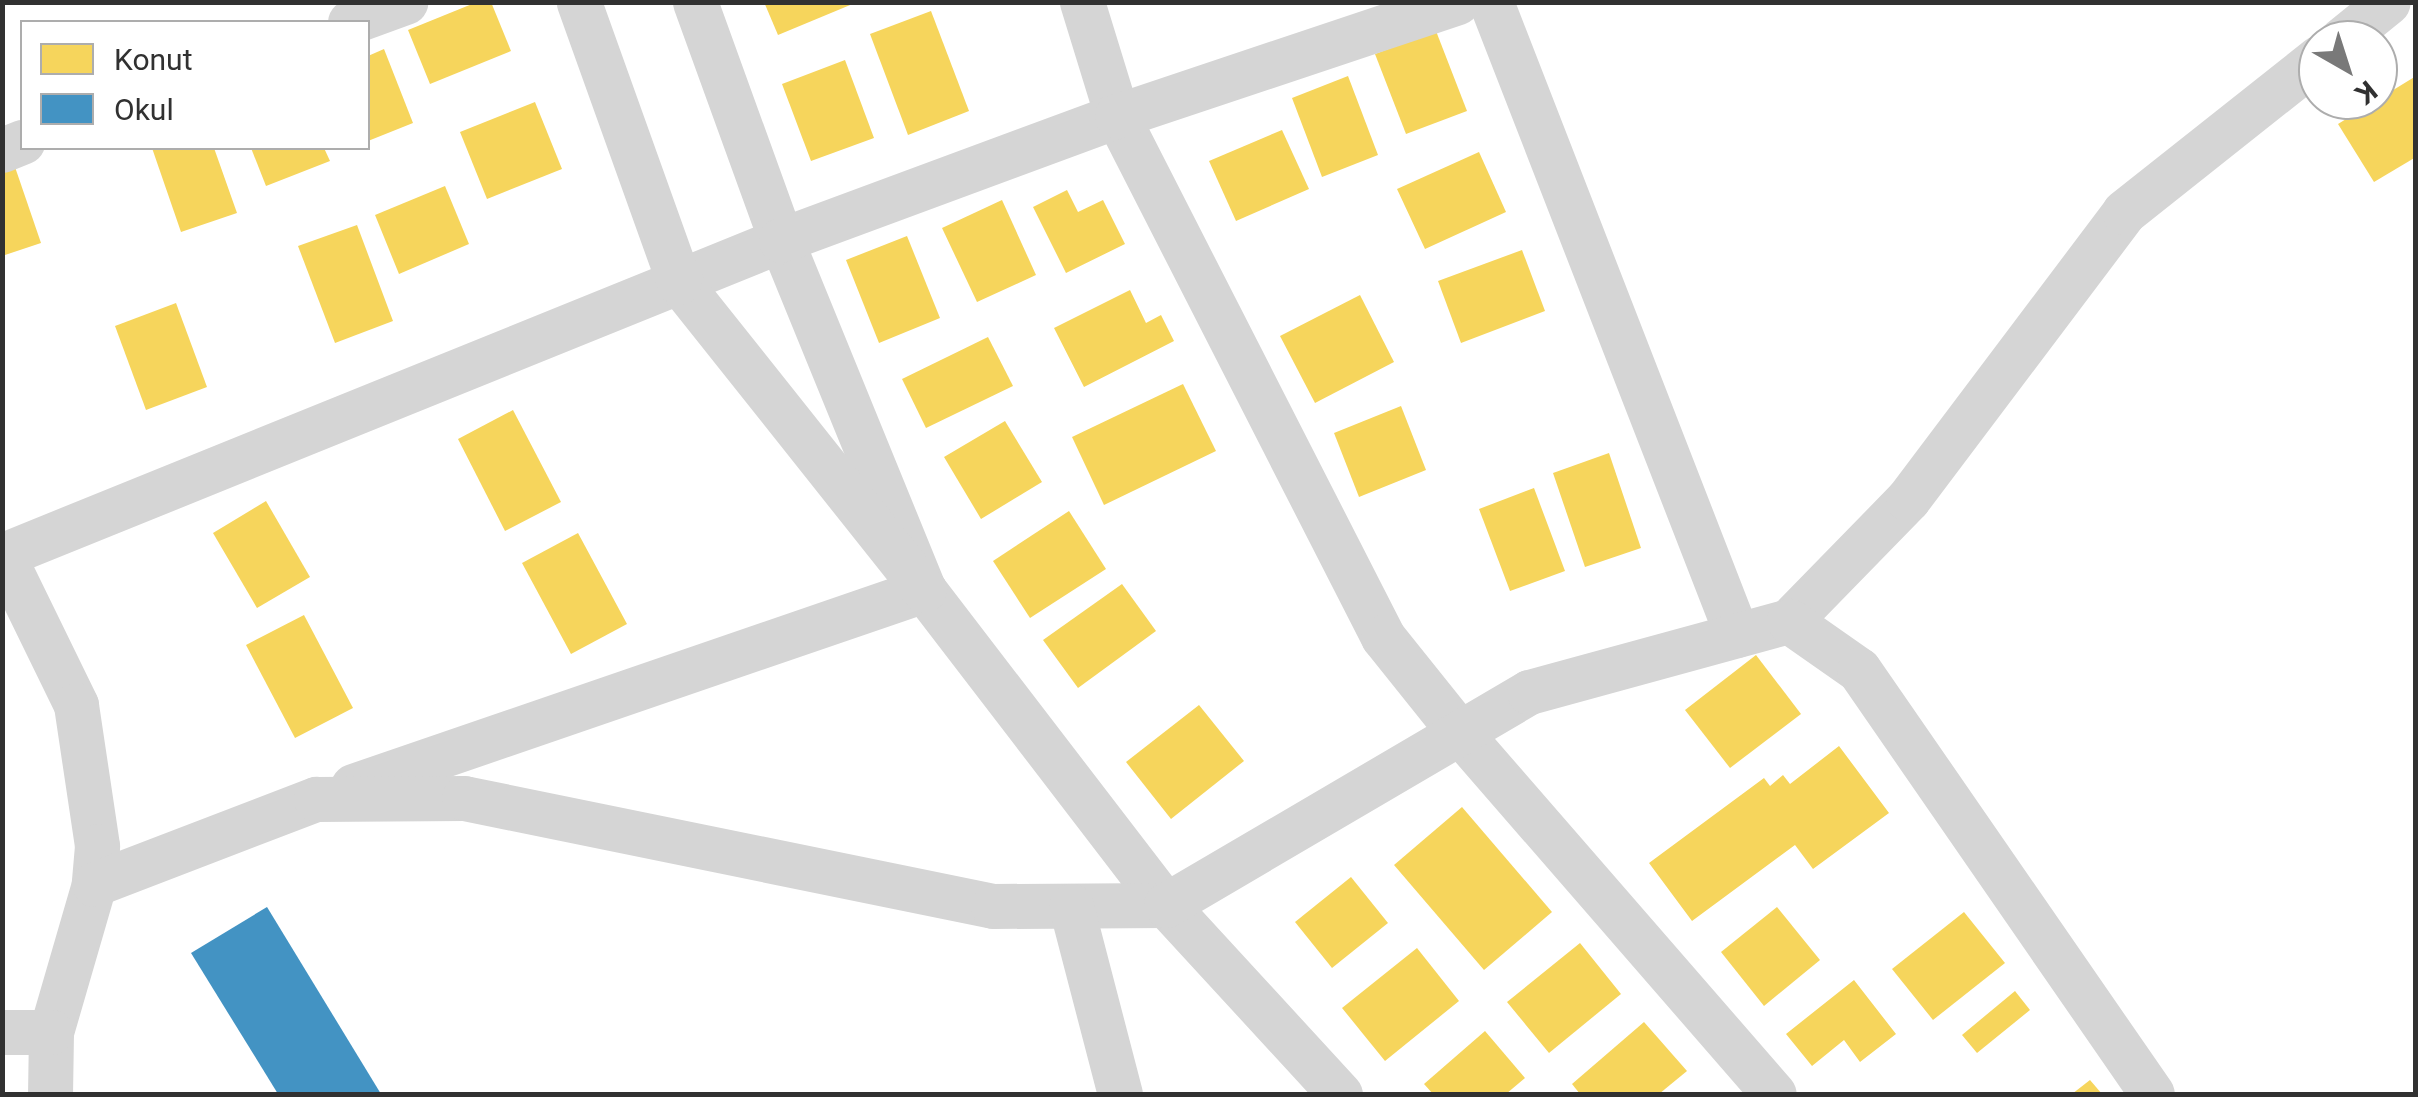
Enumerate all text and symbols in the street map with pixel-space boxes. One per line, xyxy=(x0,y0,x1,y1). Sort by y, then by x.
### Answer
legend xyxy=(20,20,370,150)
north arrow xyxy=(2298,20,2398,120)
text: Konut xyxy=(114,42,192,77)
text: K xyxy=(2349,74,2383,111)
text: Okul xyxy=(114,92,174,127)

